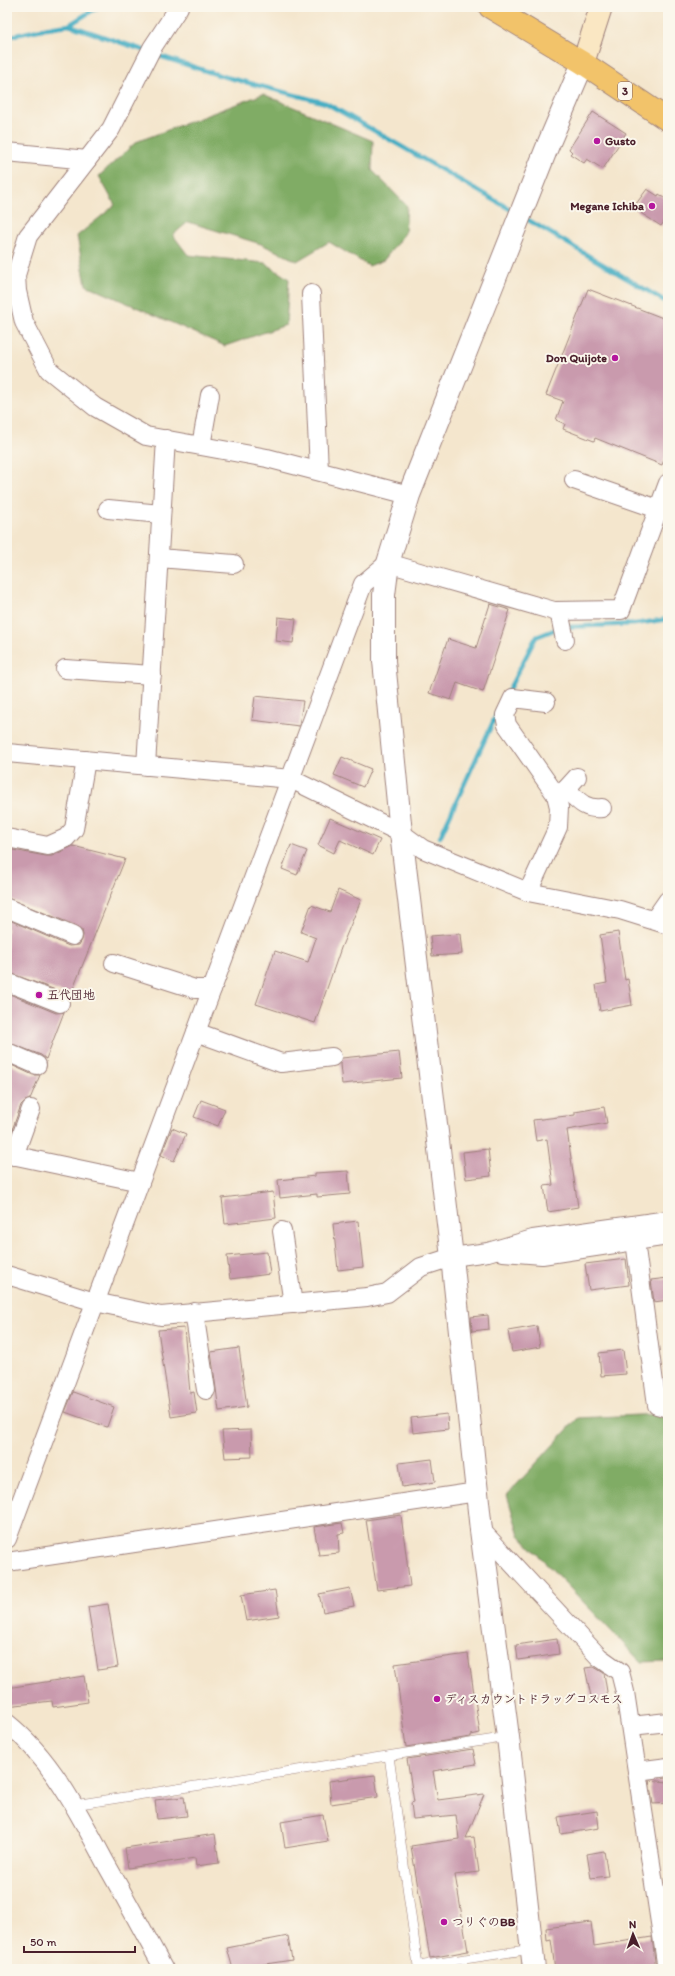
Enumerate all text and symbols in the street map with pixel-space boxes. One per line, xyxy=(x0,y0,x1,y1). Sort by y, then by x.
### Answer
road number: 3 xyxy=(618,82,632,100)
place label: Gusto xyxy=(605,134,636,148)
marker: Gusto xyxy=(592,136,602,146)
place label: Megane Ichiba xyxy=(570,199,644,214)
marker: Megane Ichiba xyxy=(647,201,657,211)
place label: Don Quijote xyxy=(546,351,607,366)
marker: Don Quijote xyxy=(610,353,620,363)
place label: 五代団地 xyxy=(47,988,95,1002)
marker: 五代団地 xyxy=(34,990,44,1000)
place label: ディスカウントドラッグコスモス xyxy=(445,1692,623,1706)
marker: ディスカウントドラッグコスモス xyxy=(432,1694,442,1704)
north arrow xyxy=(613,1914,653,1954)
place label: つりぐのBB xyxy=(452,1915,516,1929)
marker: つりぐのBB xyxy=(439,1917,449,1927)
text: N xyxy=(629,1918,637,1931)
scale bar xyxy=(24,1928,135,1954)
text: 50 m xyxy=(30,1935,56,1949)

